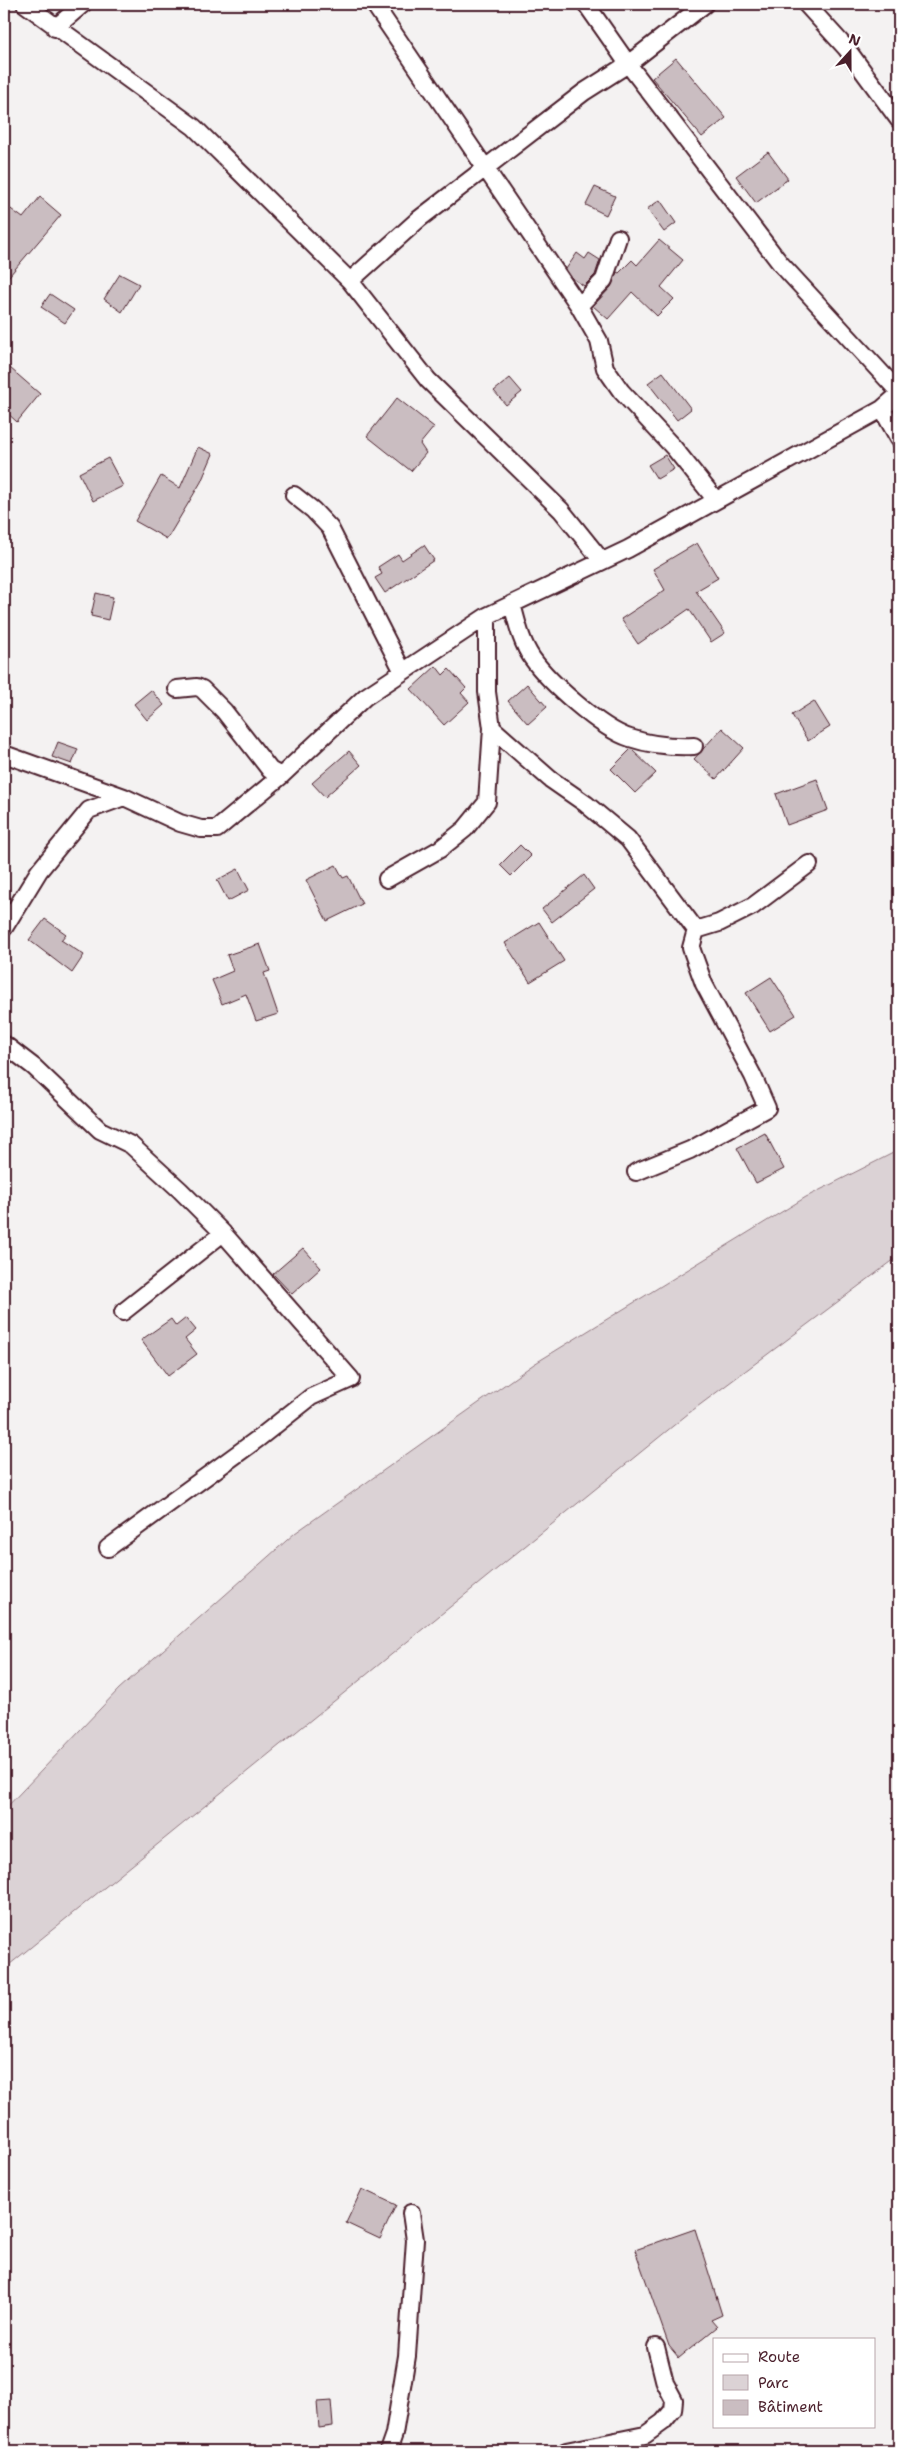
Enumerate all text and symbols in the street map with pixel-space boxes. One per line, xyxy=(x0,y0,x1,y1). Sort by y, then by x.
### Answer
north arrow xyxy=(826,28,876,78)
text: N xyxy=(846,29,863,50)
legend xyxy=(713,2338,876,2428)
text: Route xyxy=(758,2347,800,2367)
text: Parc xyxy=(758,2373,789,2393)
text: Bâtiment xyxy=(758,2397,823,2417)

